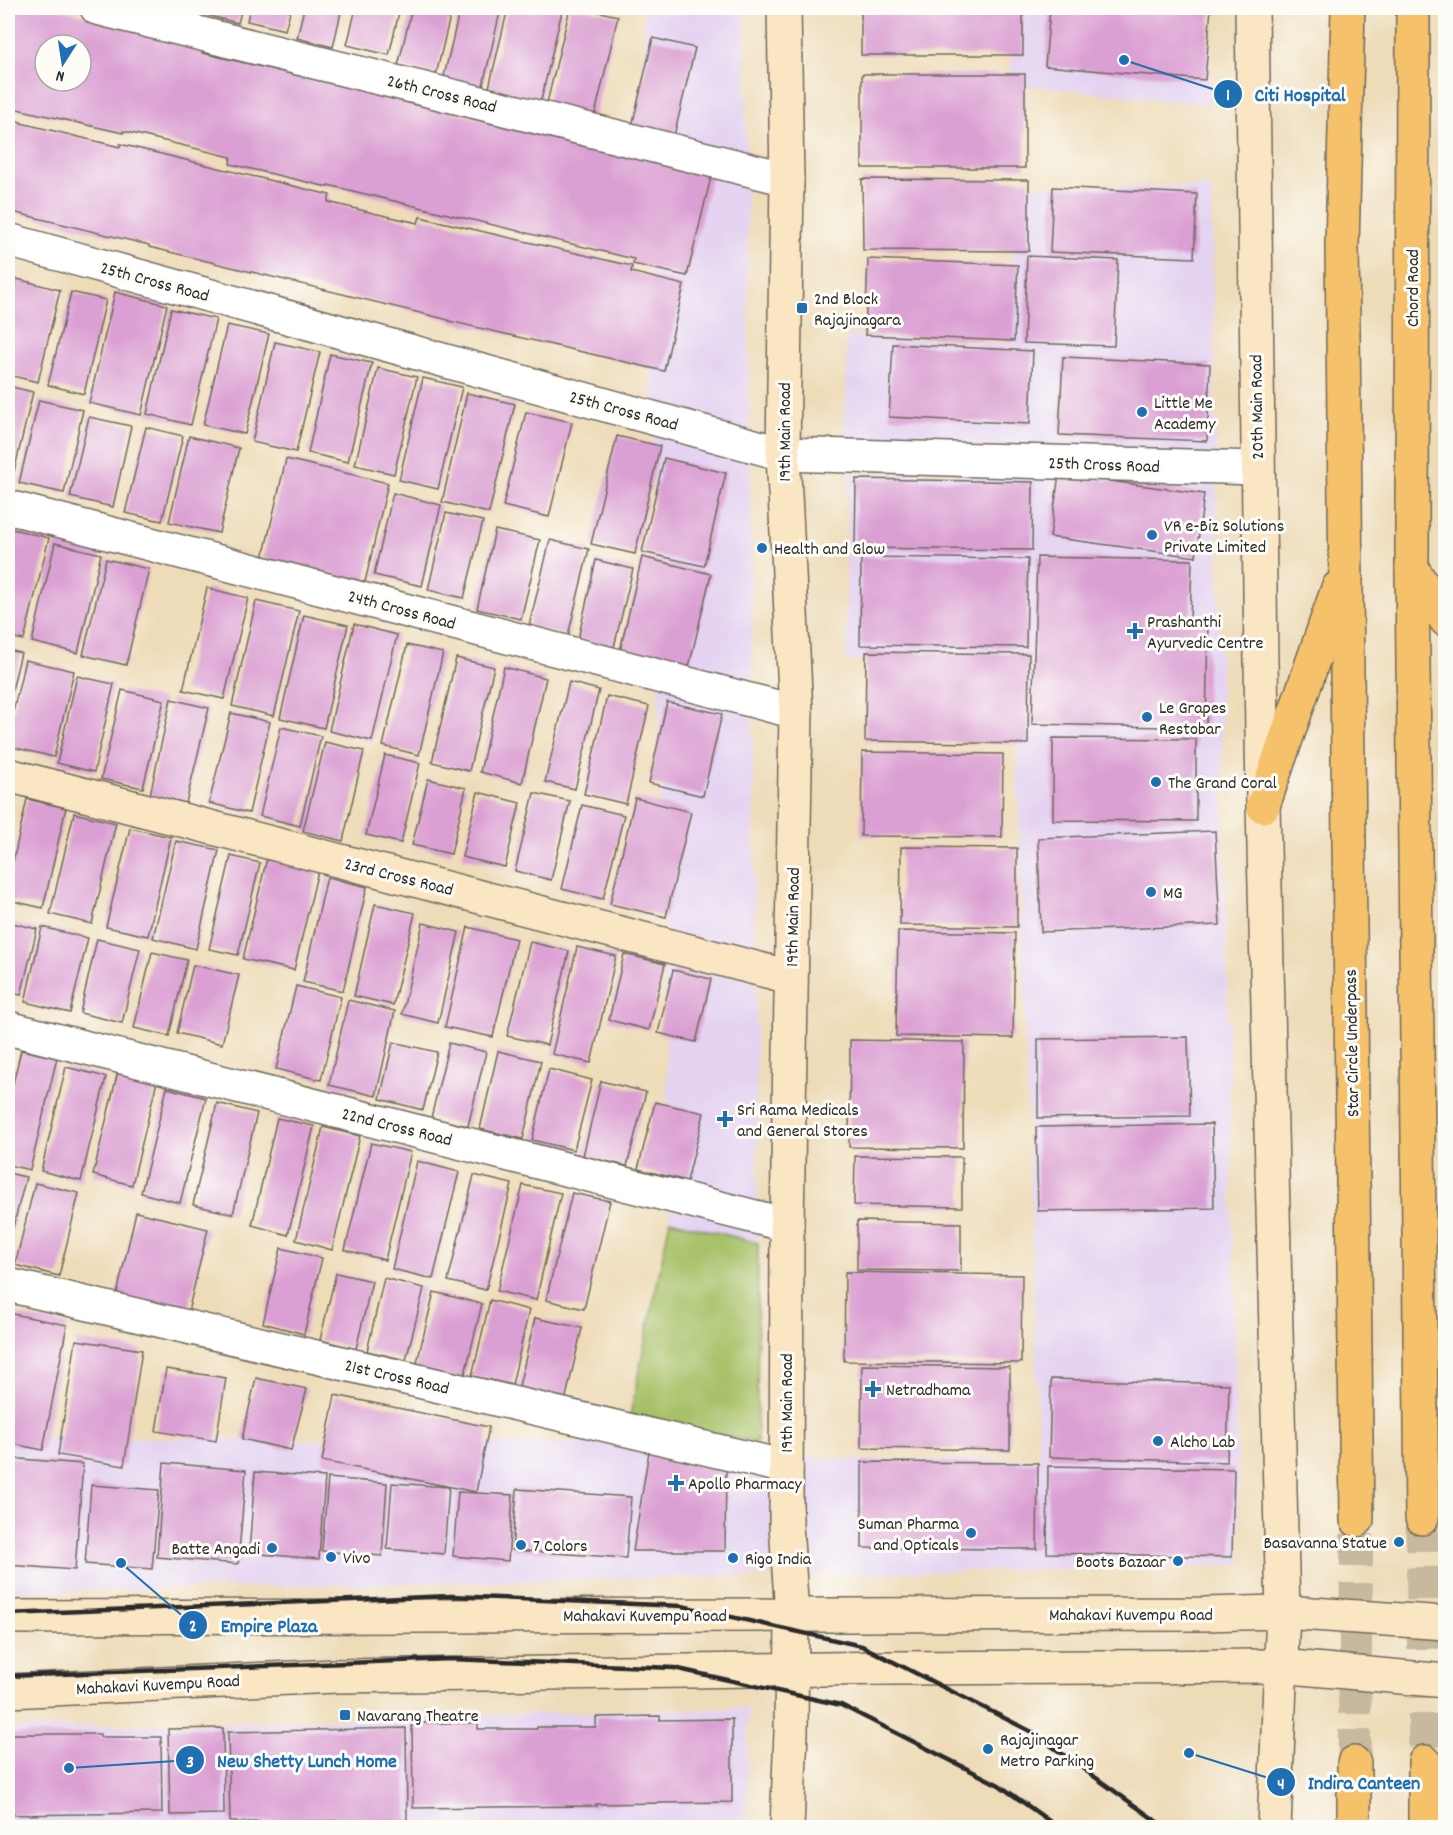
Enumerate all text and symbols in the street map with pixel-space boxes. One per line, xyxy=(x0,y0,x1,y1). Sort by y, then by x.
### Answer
north arrow xyxy=(33,33,93,93)
text: N xyxy=(54,63,67,87)
street label: 26th Cross Road xyxy=(384,70,499,121)
callout: Citi Hospital xyxy=(1213,75,1358,113)
text: Citi Hospital xyxy=(1254,83,1346,111)
text: 1 xyxy=(1226,84,1230,109)
street label: Chord Road xyxy=(1402,249,1427,327)
street label: 25th Cross Road xyxy=(97,257,212,310)
place label: 2nd Block Rajajinagara xyxy=(814,288,901,334)
marker: 2nd Block Rajajinagara xyxy=(795,301,809,315)
street label: 20th Main Road xyxy=(1245,354,1272,460)
street label: 19th Main Road xyxy=(774,382,799,482)
street label: 25th Cross Road xyxy=(566,386,681,439)
place label: Little Me Academy xyxy=(1154,392,1216,438)
marker: Little Me Academy xyxy=(1135,405,1149,419)
street label: 25th Cross Road xyxy=(1048,452,1160,481)
place label: VR e-Biz Solutions Private Limited xyxy=(1164,515,1284,561)
marker: VR e-Biz Solutions Private Limited xyxy=(1145,528,1159,542)
place label: Health and Glow xyxy=(774,538,885,563)
marker: Health and Glow xyxy=(755,541,769,555)
street label: 24th Cross Road xyxy=(345,585,458,638)
place label: Prashanthi Ayurvedic Centre xyxy=(1147,611,1264,657)
marker: Prashanthi Ayurvedic Centre xyxy=(1128,624,1142,638)
place label: Le Grapes Restobar xyxy=(1159,697,1226,743)
marker: Le Grapes Restobar xyxy=(1140,710,1154,724)
place label: The Grand Coral xyxy=(1168,772,1278,797)
marker: The Grand Coral xyxy=(1149,775,1163,789)
street label: 23rd Cross Road xyxy=(341,853,456,904)
street label: 19th Main Road xyxy=(781,867,808,967)
place label: MG xyxy=(1163,882,1183,907)
marker: MG xyxy=(1144,885,1158,899)
street label: Star Circle Underpass xyxy=(1340,969,1367,1117)
place label: Sri Rama Medicals and General Stores xyxy=(737,1099,868,1145)
street label: 22nd Cross Road xyxy=(338,1103,454,1154)
marker: Sri Rama Medicals and General Stores xyxy=(718,1112,732,1126)
street label: 19th Main Road xyxy=(776,1353,801,1453)
street label: 21st Cross Road xyxy=(342,1354,451,1403)
place label: Netradhama xyxy=(886,1379,971,1404)
marker: Netradhama xyxy=(864,1380,882,1398)
place label: Alcho Lab xyxy=(1170,1431,1236,1456)
marker: Alcho Lab xyxy=(1151,1434,1165,1448)
place label: Apollo Pharmacy xyxy=(688,1473,802,1498)
marker: Apollo Pharmacy xyxy=(669,1476,683,1490)
place label: Suman Pharma and Opticals xyxy=(858,1513,960,1559)
marker: Suman Pharma and Opticals xyxy=(964,1526,978,1540)
place label: Basavanna Statue xyxy=(1264,1532,1387,1557)
place label: 7 Colors xyxy=(533,1535,587,1560)
marker: Basavanna Statue xyxy=(1392,1535,1406,1549)
place label: Batte Angadi xyxy=(171,1538,260,1563)
marker: 7 Colors xyxy=(514,1538,528,1552)
marker: Batte Angadi xyxy=(265,1541,279,1555)
place label: Vivo xyxy=(343,1547,370,1572)
place label: Rigo India xyxy=(745,1548,812,1573)
marker: Vivo xyxy=(324,1550,338,1564)
marker: Rigo India xyxy=(726,1551,740,1565)
place label: Boots Bazaar xyxy=(1076,1551,1166,1576)
marker: Boots Bazaar xyxy=(1171,1554,1185,1568)
street label: Mahakavi Kuvempu Road xyxy=(1049,1604,1213,1629)
street label: Mahakavi Kuvempu Road xyxy=(563,1605,727,1630)
callout: Empire Plaza xyxy=(178,1606,329,1644)
text: Empire Plaza xyxy=(221,1614,318,1642)
text: 2 xyxy=(189,1615,197,1640)
street label: Mahakavi Kuvempu Road xyxy=(76,1670,241,1703)
place label: Navarang Theatre xyxy=(357,1705,479,1730)
marker: Navarang Theatre xyxy=(338,1708,352,1722)
place label: Rajajinagar Metro Parking xyxy=(1000,1729,1094,1775)
callout: New Shetty Lunch Home xyxy=(175,1741,409,1779)
marker: Rajajinagar Metro Parking xyxy=(981,1742,995,1756)
text: New Shetty Lunch Home xyxy=(217,1749,397,1777)
text: 3 xyxy=(186,1751,194,1776)
callout: Indira Canteen xyxy=(1266,1763,1433,1801)
text: Indira Canteen xyxy=(1308,1771,1420,1799)
text: 4 xyxy=(1277,1773,1285,1798)

